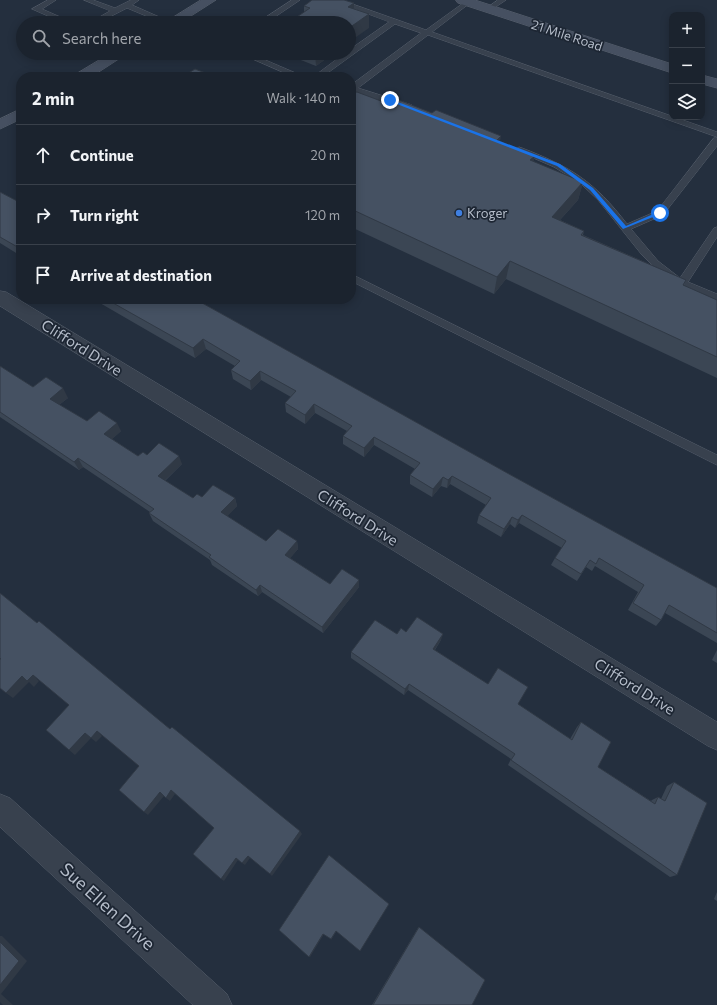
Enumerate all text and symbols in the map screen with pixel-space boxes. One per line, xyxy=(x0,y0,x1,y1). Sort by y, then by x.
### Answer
map controls xyxy=(669,12,705,120)
button: + xyxy=(669,12,705,48)
search box xyxy=(16,16,356,60)
street label: 21 Mile Road xyxy=(529,16,605,54)
icon: search xyxy=(30,27,52,49)
text: Search here xyxy=(62,29,141,47)
button: − xyxy=(669,48,705,84)
button: layers xyxy=(669,84,705,120)
text: 2 min xyxy=(32,88,74,109)
text: Walk · 140 m xyxy=(267,90,340,106)
route end xyxy=(381,91,399,109)
icon: ahead xyxy=(32,144,54,166)
text: Continue xyxy=(70,146,134,164)
text: 20 m xyxy=(311,147,340,163)
icon: right xyxy=(32,204,54,226)
route start xyxy=(651,204,669,222)
place label: Kroger xyxy=(467,205,507,221)
text: Turn right xyxy=(70,206,139,224)
text: 120 m xyxy=(305,207,340,223)
marker: Kroger xyxy=(454,208,464,218)
icon: arrive xyxy=(32,264,54,286)
text: Arrive at destination xyxy=(70,266,212,284)
street label: Clifford Drive xyxy=(38,315,126,379)
street label: Clifford Drive xyxy=(314,485,402,549)
street label: Clifford Drive xyxy=(591,654,679,718)
street label: Sue Ellen Drive xyxy=(56,858,160,954)

